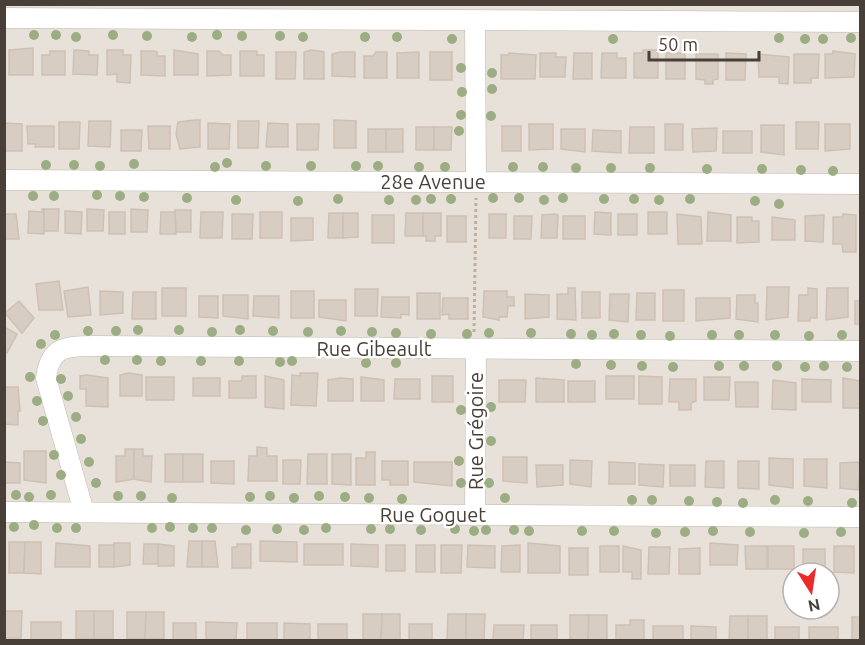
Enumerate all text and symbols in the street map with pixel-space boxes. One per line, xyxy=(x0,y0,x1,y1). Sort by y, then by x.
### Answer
scale bar xyxy=(649,24,758,62)
text: 50 m xyxy=(658,34,698,54)
street label: 28e Avenue xyxy=(380,170,486,193)
street label: Rue Gibeault xyxy=(316,337,432,360)
street label: Rue Grégoire xyxy=(464,372,487,490)
street label: Rue Goguet xyxy=(380,503,486,526)
north arrow xyxy=(781,561,841,621)
text: N xyxy=(806,596,822,616)

